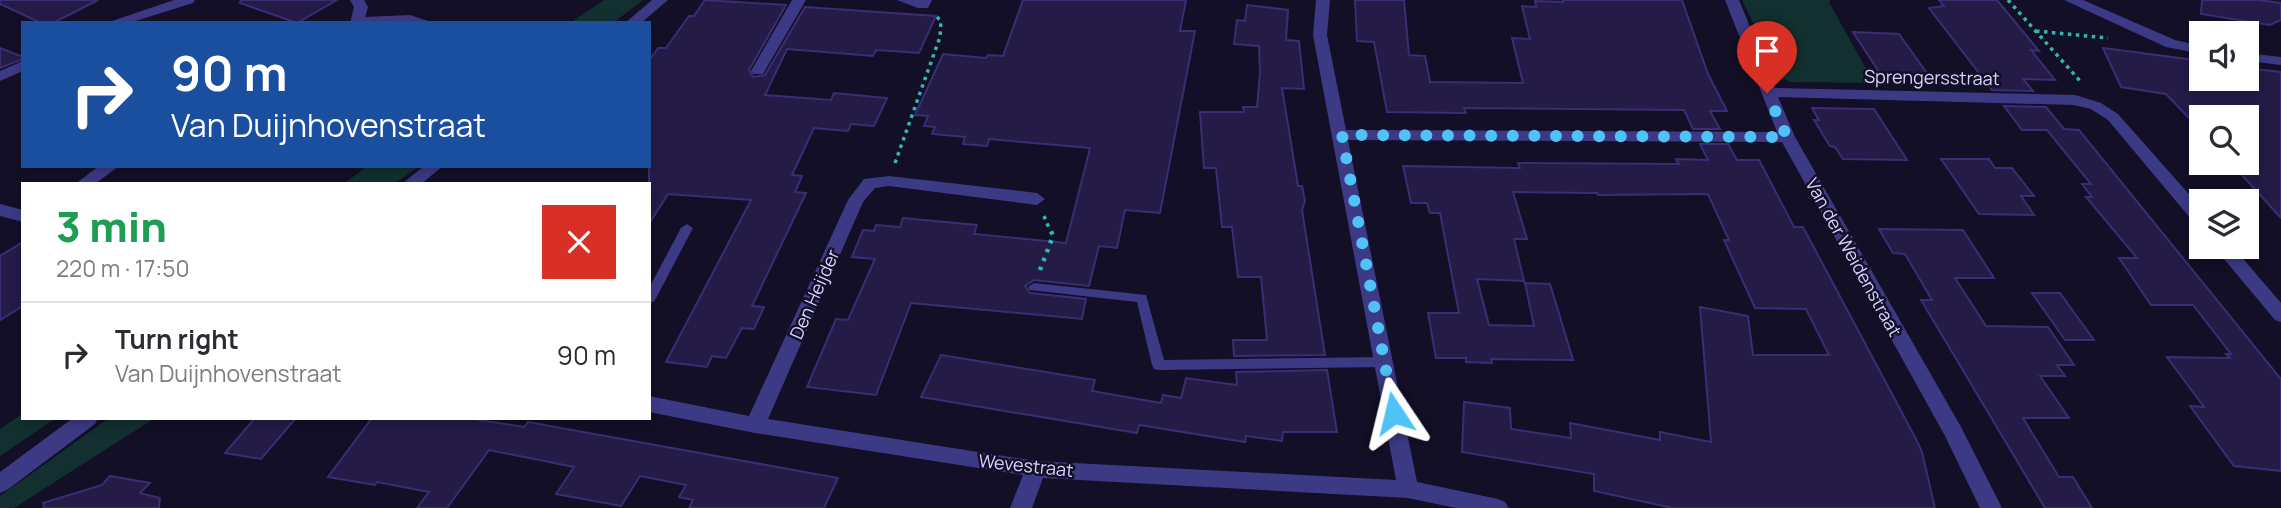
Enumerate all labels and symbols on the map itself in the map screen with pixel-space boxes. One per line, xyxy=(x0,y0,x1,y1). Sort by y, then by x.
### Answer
pin xyxy=(1737,21,1797,93)
street label: Sprengersstraat xyxy=(1864,64,2000,90)
street label: Van der Weidenstraat xyxy=(1800,173,1908,341)
street label: Den Heijder xyxy=(784,245,845,343)
position arrow xyxy=(1357,376,1431,450)
street label: Wevestraat xyxy=(977,448,1075,482)

